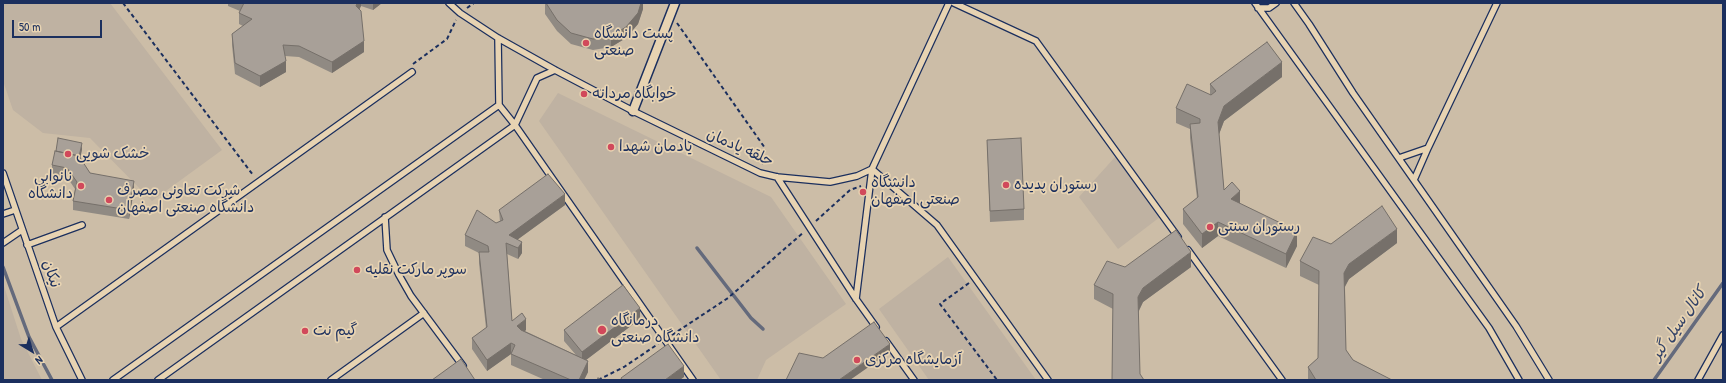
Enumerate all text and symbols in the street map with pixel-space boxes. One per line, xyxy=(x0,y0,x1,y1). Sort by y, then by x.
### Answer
scale bar xyxy=(14,12,104,38)
text: 50 m xyxy=(19,18,40,35)
place label: پست دانشگاه صنعتی xyxy=(594,25,673,60)
marker: پست دانشگاه صنعتی xyxy=(581,38,591,48)
place label: خوابگاه مردانه xyxy=(592,85,676,103)
marker: خوابگاه مردانه xyxy=(579,89,589,99)
street label: حلقه یادمان xyxy=(704,125,776,171)
place label: یادمان شهدا xyxy=(619,138,692,156)
marker: یادمان شهدا xyxy=(606,142,616,152)
place label: خشک شویی xyxy=(76,145,149,163)
marker: خشک شویی xyxy=(63,149,73,159)
place label: نانوایی دانشگاه xyxy=(28,168,73,203)
place label: دانشگاه صنعتی اصفهان xyxy=(871,174,960,209)
place label: رستوران پدیده xyxy=(1014,176,1097,194)
marker: رستوران پدیده xyxy=(1001,180,1011,190)
marker: نانوایی دانشگاه xyxy=(76,181,86,191)
place label: شرکت تعاونی مصرف دانشگاه صنعتی اصفهان xyxy=(117,182,254,217)
marker: دانشگاه صنعتی اصفهان xyxy=(858,187,868,197)
marker: شرکت تعاونی مصرف دانشگاه صنعتی اصفهان xyxy=(104,195,114,205)
place label: رستوران سنتی xyxy=(1218,218,1300,236)
marker: رستوران سنتی xyxy=(1205,222,1215,232)
street label: نیکان xyxy=(38,258,64,290)
place label: سوپر مارکت نقلیه xyxy=(365,261,467,279)
marker: سوپر مارکت نقلیه xyxy=(352,265,362,275)
water label: کانال سیل گیر xyxy=(1647,284,1711,364)
place label: درمانگاه دانشگاه صنعتی xyxy=(611,312,700,347)
place label: گیم نت xyxy=(313,322,357,340)
marker: درمانگاه دانشگاه صنعتی xyxy=(596,324,608,336)
marker: گیم نت xyxy=(300,326,310,336)
north arrow xyxy=(12,331,52,371)
place label: آزمایشگاه مرکزی xyxy=(865,351,962,369)
text: N xyxy=(33,353,46,368)
marker: آزمایشگاه مرکزی xyxy=(852,355,862,365)

